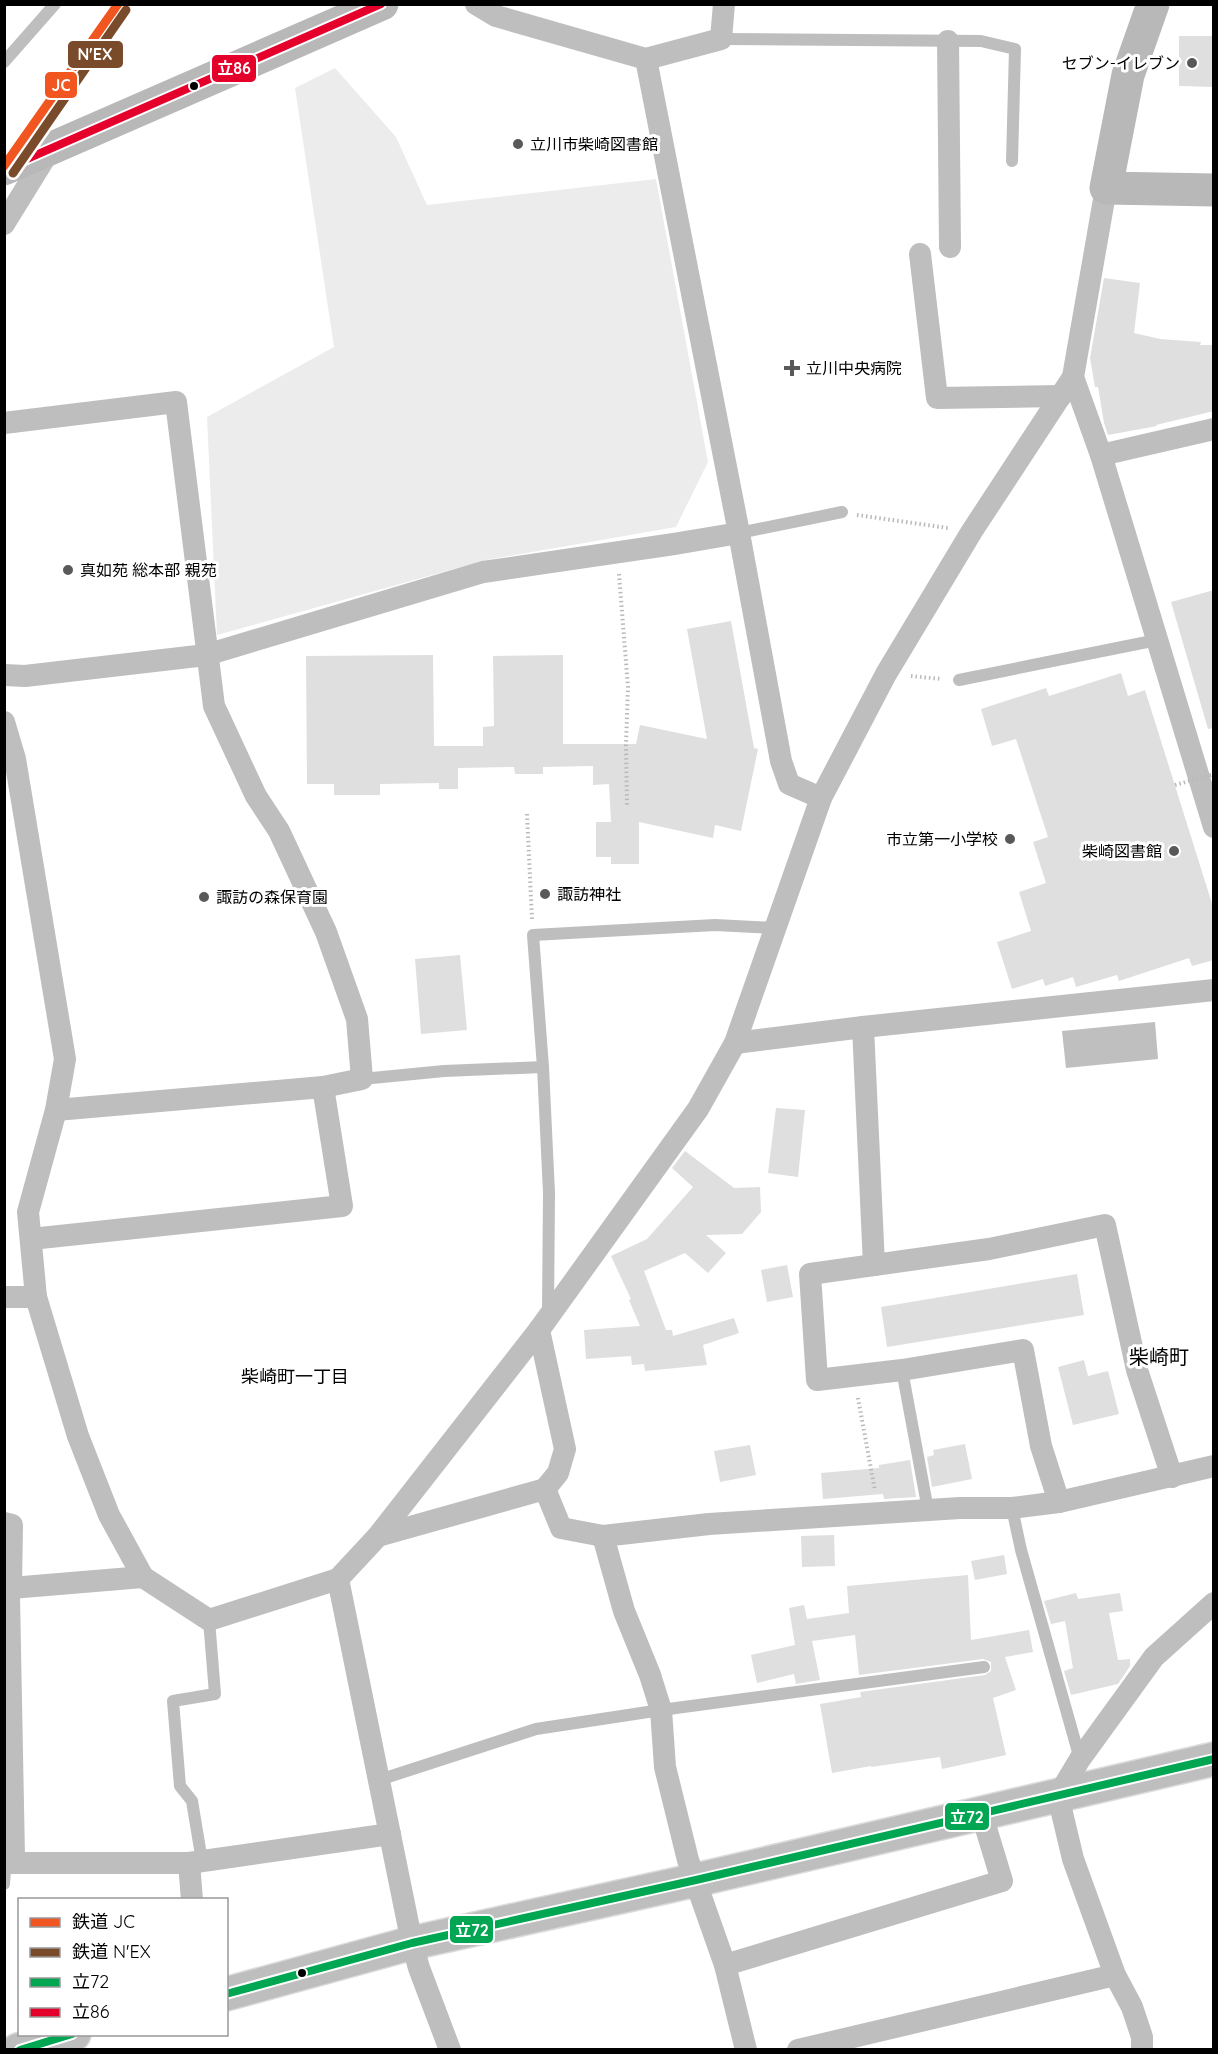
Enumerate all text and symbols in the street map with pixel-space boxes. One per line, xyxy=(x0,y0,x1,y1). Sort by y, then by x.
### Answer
line badge: N'EX xyxy=(67,40,124,69)
text: N'EX xyxy=(78,44,112,64)
place label: セブン-イレブン xyxy=(1062,53,1180,73)
line badge: 立86 xyxy=(211,54,257,83)
marker: セブン-イレブン xyxy=(1185,56,1199,70)
text: 立86 xyxy=(217,58,251,78)
line badge: JC xyxy=(44,71,78,99)
text: JC xyxy=(52,75,70,95)
unlabelled marker xyxy=(188,80,200,92)
place label: 立川市柴崎図書館 xyxy=(530,134,658,154)
marker: 立川市柴崎図書館 xyxy=(511,137,525,151)
place label: 立川中央病院 xyxy=(806,358,902,378)
marker: 立川中央病院 xyxy=(783,359,801,377)
place label: 真如苑 総本部 親苑 xyxy=(80,560,217,580)
marker: 真如苑 総本部 親苑 xyxy=(61,563,75,577)
place label: 市立第一小学校 xyxy=(886,829,998,849)
marker: 市立第一小学校 xyxy=(1003,832,1017,846)
place label: 柴崎図書館 xyxy=(1082,841,1162,861)
marker: 柴崎図書館 xyxy=(1167,844,1181,858)
place label: 諏訪神社 xyxy=(557,884,621,904)
place label: 諏訪の森保育園 xyxy=(216,887,328,907)
marker: 諏訪神社 xyxy=(538,887,552,901)
marker: 諏訪の森保育園 xyxy=(197,890,211,904)
district label: 柴崎町 xyxy=(1129,1344,1189,1369)
district label: 柴崎町一丁目 xyxy=(241,1365,349,1388)
line badge: 立72 xyxy=(944,1802,990,1831)
text: 立72 xyxy=(950,1807,984,1827)
legend xyxy=(18,1898,228,2036)
text: 鉄道 JC xyxy=(72,1910,135,1933)
line badge: 立72 xyxy=(449,1915,494,1944)
text: 立72 xyxy=(455,1920,489,1940)
text: 鉄道 N'EX xyxy=(72,1940,151,1963)
unlabelled marker xyxy=(296,1967,308,1979)
text: 立72 xyxy=(72,1970,109,1993)
text: 立86 xyxy=(72,2000,110,2023)

